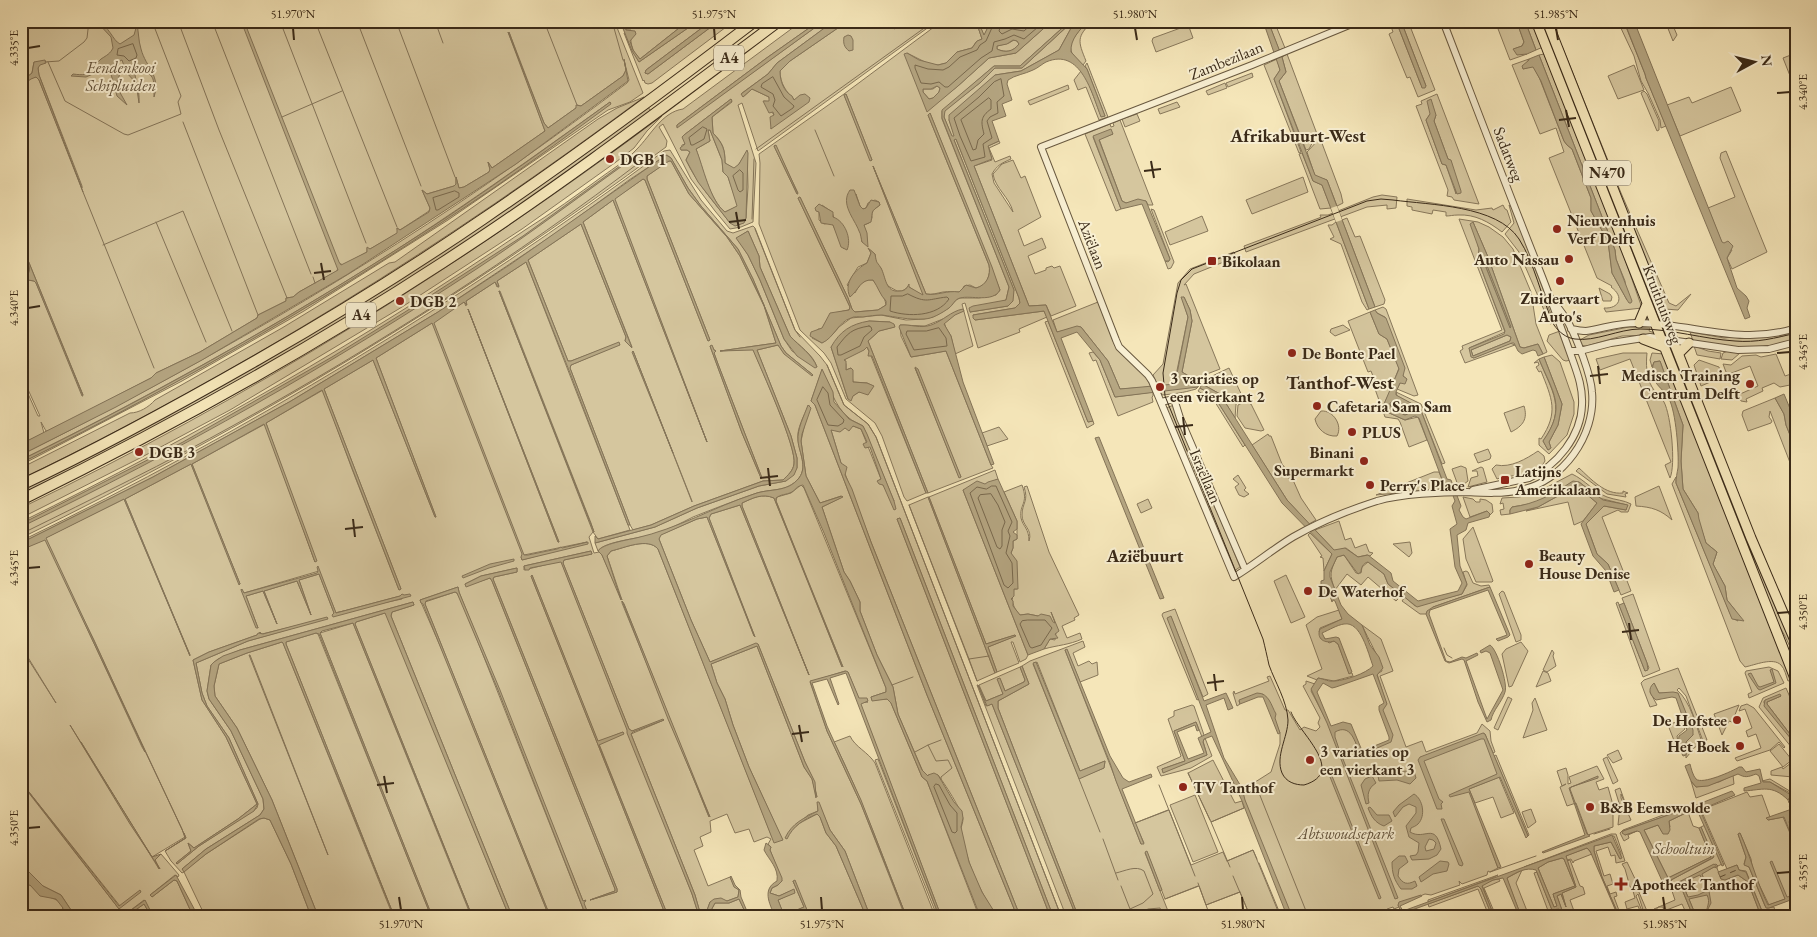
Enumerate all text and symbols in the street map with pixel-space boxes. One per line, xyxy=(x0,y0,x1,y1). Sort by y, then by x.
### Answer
text: 51.970°N xyxy=(271,6,316,22)
text: 51.975°N xyxy=(692,6,737,22)
text: 51.980°N xyxy=(1113,6,1158,22)
text: 51.985°N xyxy=(1534,6,1579,22)
text: 4.335°E xyxy=(6,30,22,66)
street label: Zambezilaan xyxy=(1186,36,1267,85)
north arrow xyxy=(1730,38,1780,88)
road number: A4 xyxy=(714,46,744,70)
text: N xyxy=(1757,54,1777,68)
park label: Eendenkooi Schipluiden xyxy=(85,57,157,96)
text: 4.340°E xyxy=(1795,74,1811,110)
district label: Afrikabuurt-West xyxy=(1229,124,1366,147)
street label: Sadatweg xyxy=(1489,124,1529,186)
place label: DGB 1 xyxy=(620,149,666,170)
marker: DGB 1 xyxy=(604,153,616,165)
road number: N470 xyxy=(1583,160,1631,186)
place label: Nieuwenhuis Verf Delft xyxy=(1567,210,1656,249)
street label: Aziëlaan xyxy=(1073,215,1112,273)
marker: Nieuwenhuis Verf Delft xyxy=(1551,223,1563,235)
place label: Auto Nassau xyxy=(1473,249,1559,270)
place label: Bikolaan xyxy=(1222,251,1281,272)
marker: Auto Nassau xyxy=(1563,253,1575,265)
marker: Bikolaan xyxy=(1206,255,1218,267)
street label: Kruithuisweg xyxy=(1638,262,1688,348)
marker: Zuidervaart Auto's xyxy=(1554,275,1566,287)
place label: Zuidervaart Auto's xyxy=(1521,288,1599,327)
text: 4.340°E xyxy=(6,290,22,326)
place label: DGB 2 xyxy=(410,291,457,312)
marker: DGB 2 xyxy=(394,295,406,307)
road number: A4 xyxy=(346,302,376,328)
text: 4.345°E xyxy=(1795,334,1811,370)
place label: De Bonte Pael xyxy=(1302,343,1396,364)
marker: De Bonte Pael xyxy=(1286,347,1298,359)
place label: Medisch Training Centrum Delft xyxy=(1621,365,1741,404)
place label: 3 variaties op een vierkant 2 xyxy=(1170,368,1265,407)
district label: Tanthof-West xyxy=(1286,370,1394,395)
marker: Medisch Training Centrum Delft xyxy=(1744,378,1756,390)
marker: 3 variaties op een vierkant 2 xyxy=(1154,381,1166,393)
place label: Cafetaria Sam Sam xyxy=(1327,396,1452,417)
marker: Cafetaria Sam Sam xyxy=(1311,400,1323,412)
place label: PLUS xyxy=(1362,422,1401,443)
marker: PLUS xyxy=(1346,426,1358,438)
place label: DGB 3 xyxy=(149,442,195,463)
place label: Binani Supermarkt xyxy=(1274,442,1354,481)
marker: DGB 3 xyxy=(133,446,145,458)
street label: Israëllaan xyxy=(1185,446,1227,507)
marker: Binani Supermarkt xyxy=(1358,455,1370,467)
place label: Latijns Amerikalaan xyxy=(1514,461,1601,500)
marker: Latijns Amerikalaan xyxy=(1499,474,1511,486)
place label: Perry's Place xyxy=(1380,475,1465,496)
marker: Perry's Place xyxy=(1364,479,1376,491)
district label: Aziëbuurt xyxy=(1105,544,1184,567)
place label: Beauty House Denise xyxy=(1539,545,1630,584)
text: 4.345°E xyxy=(6,550,22,586)
marker: Beauty House Denise xyxy=(1523,558,1535,570)
place label: De Waterhof xyxy=(1318,581,1407,602)
marker: De Waterhof xyxy=(1302,585,1314,597)
text: 4.350°E xyxy=(1795,594,1811,630)
place label: De Hofstee xyxy=(1653,710,1727,731)
marker: De Hofstee xyxy=(1731,714,1743,726)
place label: Het Boek xyxy=(1667,736,1730,757)
marker: Het Boek xyxy=(1734,740,1746,752)
place label: 3 variaties op een vierkant 3 xyxy=(1320,741,1415,780)
marker: 3 variaties op een vierkant 3 xyxy=(1304,754,1316,766)
place label: TV Tanthof xyxy=(1193,777,1276,798)
marker: TV Tanthof xyxy=(1177,781,1189,793)
place label: B&B Eemswolde xyxy=(1600,797,1711,818)
marker: B&B Eemswolde xyxy=(1584,801,1596,813)
text: 4.350°E xyxy=(6,810,22,846)
park label: Abtswoudsepark xyxy=(1297,823,1395,844)
park label: Schooltuin xyxy=(1652,838,1715,859)
text: 4.355°E xyxy=(1795,854,1811,890)
place label: Apotheek Tanthof xyxy=(1630,874,1756,895)
marker: Apotheek Tanthof xyxy=(1615,878,1627,890)
text: 51.970°N xyxy=(379,916,424,932)
text: 51.975°N xyxy=(800,916,845,932)
text: 51.980°N xyxy=(1221,916,1266,932)
text: 51.985°N xyxy=(1643,916,1688,932)

